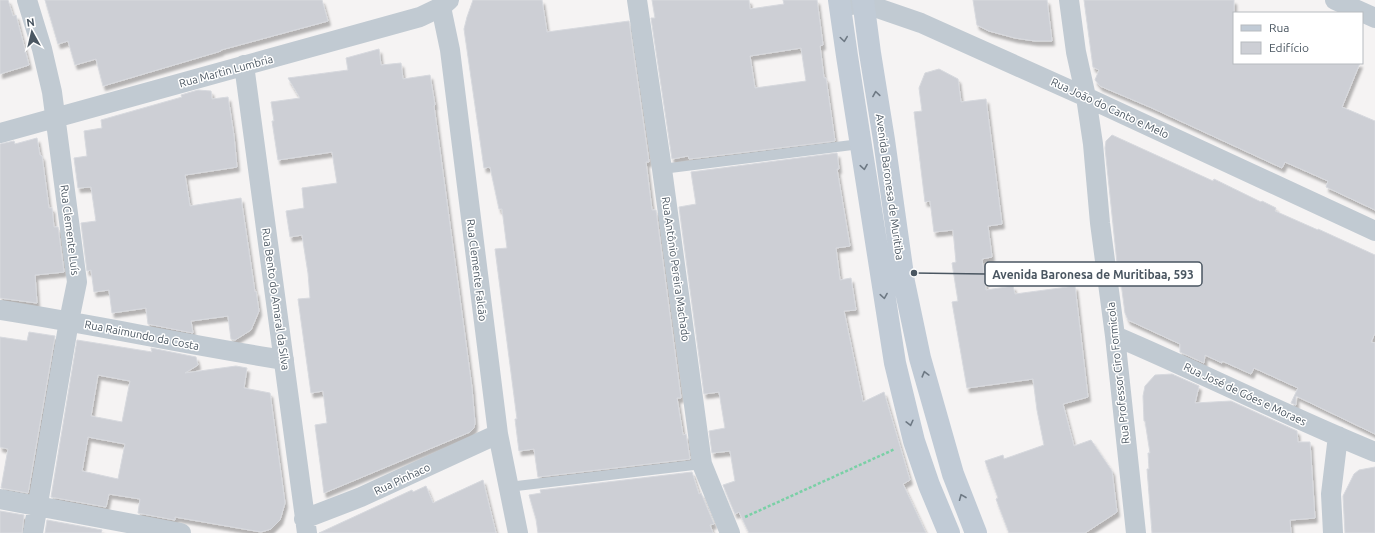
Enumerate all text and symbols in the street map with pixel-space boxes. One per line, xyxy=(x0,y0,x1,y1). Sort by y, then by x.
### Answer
north arrow xyxy=(12,12,52,52)
legend xyxy=(1233,12,1363,64)
text: N xyxy=(26,16,36,29)
text: Rua xyxy=(1269,21,1290,34)
one-way arrow xyxy=(839,36,848,42)
text: Edifício xyxy=(1269,41,1309,54)
street label: Rua Martin Lumbria xyxy=(178,53,274,89)
street label: Rua João do Canto e Melo xyxy=(1049,75,1171,141)
one-way arrow xyxy=(873,91,881,97)
street label: Avenida Baronesa de Muritiba xyxy=(874,113,906,261)
one-way arrow xyxy=(859,164,868,170)
street label: Rua Clemente Luís xyxy=(58,184,82,276)
street label: Rua Antônio Pereira Machado xyxy=(660,196,692,342)
street label: Rua Clemente Falcão xyxy=(465,218,489,322)
street label: Rua Bento do Amaral da Silva xyxy=(260,227,292,371)
callout: Avenida Baronesa de Muritibaa, 593 xyxy=(985,262,1202,286)
text: Avenida Baronesa de Muritibaa, 593 xyxy=(992,268,1194,281)
one-way arrow xyxy=(879,293,888,299)
street label: Rua Professor Ciro Formicola xyxy=(1105,301,1131,445)
street label: Rua Raimundo da Costa xyxy=(84,318,200,352)
street label: Rua José de Góes e Moraes xyxy=(1182,360,1308,428)
one-way arrow xyxy=(921,370,930,377)
one-way arrow xyxy=(905,420,913,426)
street label: Rua Pinhaco xyxy=(372,461,432,497)
one-way arrow xyxy=(958,493,966,500)

